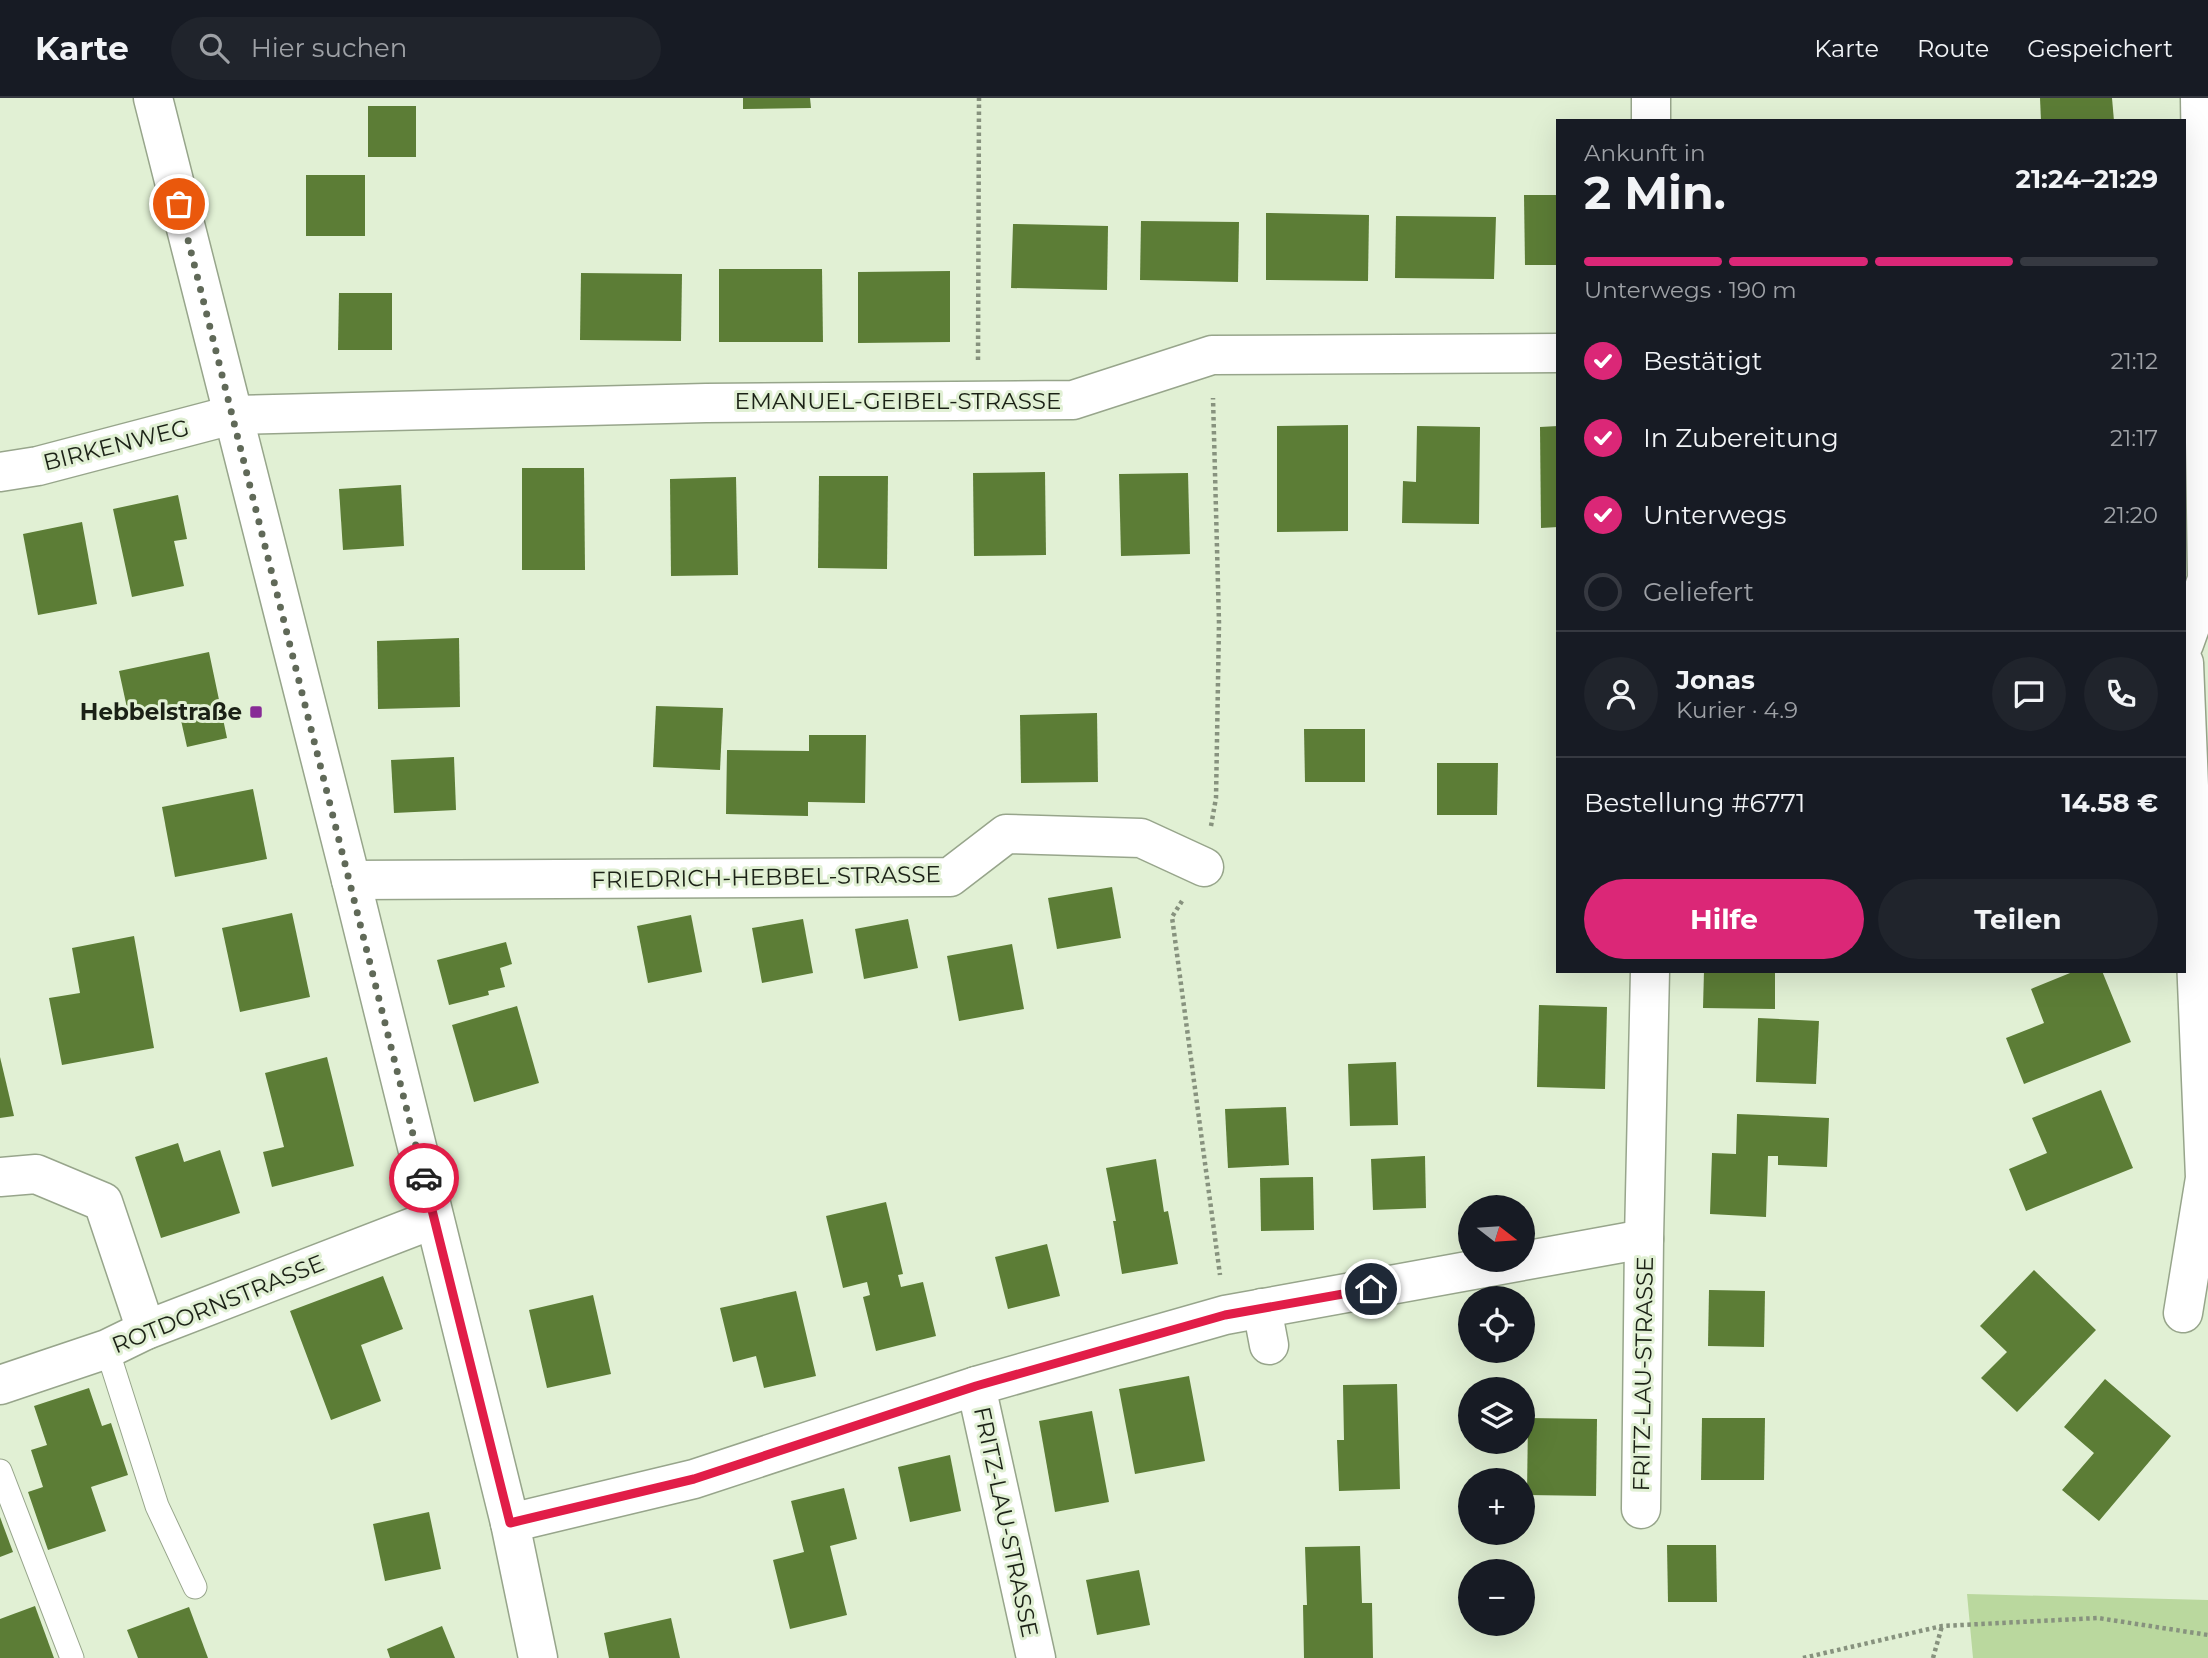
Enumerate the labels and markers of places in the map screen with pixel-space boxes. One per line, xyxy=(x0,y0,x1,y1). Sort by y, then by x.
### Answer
pin xyxy=(149,174,209,234)
place label: Hebbelstraße xyxy=(80,698,242,726)
marker: Hebbelstraße xyxy=(248,704,264,720)
pin xyxy=(1341,1259,1401,1319)

